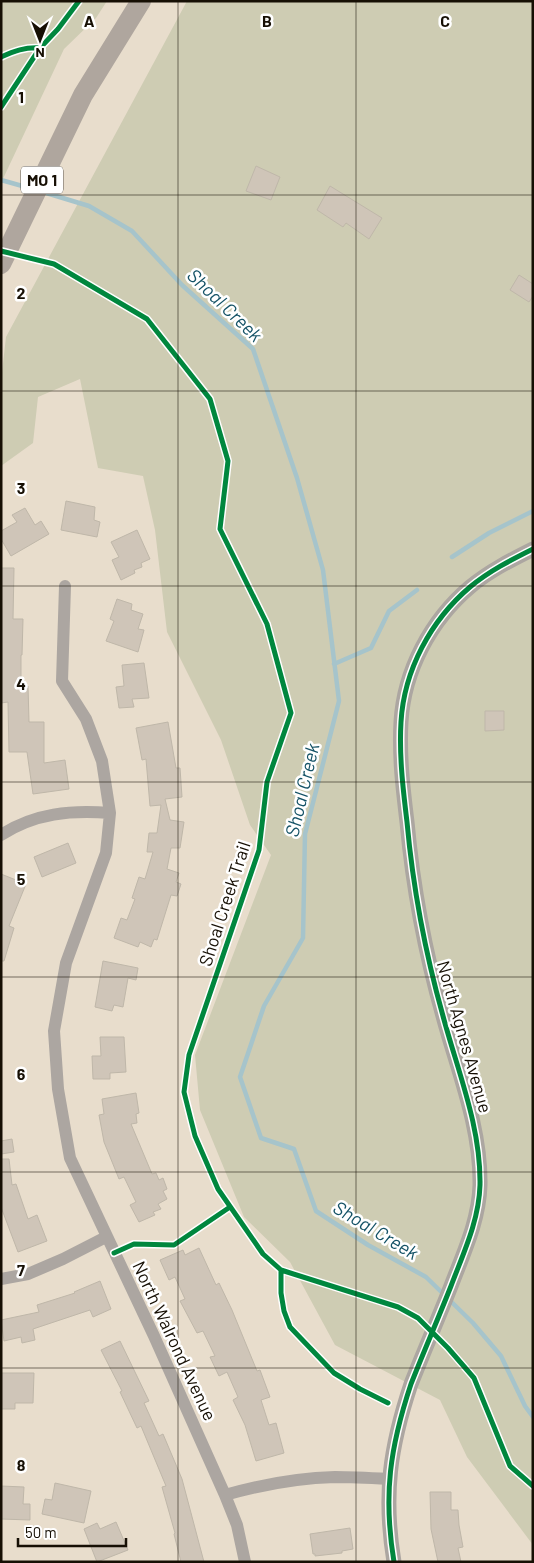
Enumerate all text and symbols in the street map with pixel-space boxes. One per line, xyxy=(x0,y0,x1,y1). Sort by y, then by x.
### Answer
text: A xyxy=(84,11,95,30)
text: B xyxy=(262,11,272,30)
text: C xyxy=(440,11,450,30)
north arrow xyxy=(15,15,65,65)
text: N xyxy=(35,45,45,62)
text: 1 xyxy=(18,87,24,106)
road number: MO 1 xyxy=(21,166,63,194)
water label: Shoal Creek xyxy=(183,263,268,347)
text: 2 xyxy=(17,283,26,302)
text: 3 xyxy=(17,478,25,497)
text: 4 xyxy=(16,674,26,693)
water label: Shoal Creek xyxy=(280,740,324,839)
street label: Shoal Creek Trail xyxy=(194,839,255,969)
text: 5 xyxy=(17,869,26,888)
street label: North Agnes Avenue xyxy=(433,958,497,1115)
text: 6 xyxy=(17,1064,26,1083)
water label: Shoal Creek xyxy=(329,1195,424,1264)
street label: North Walrond Avenue xyxy=(128,1257,222,1424)
text: 7 xyxy=(17,1260,25,1279)
text: 8 xyxy=(17,1455,26,1474)
scale bar xyxy=(18,1516,125,1548)
text: 50 m xyxy=(25,1523,57,1541)

